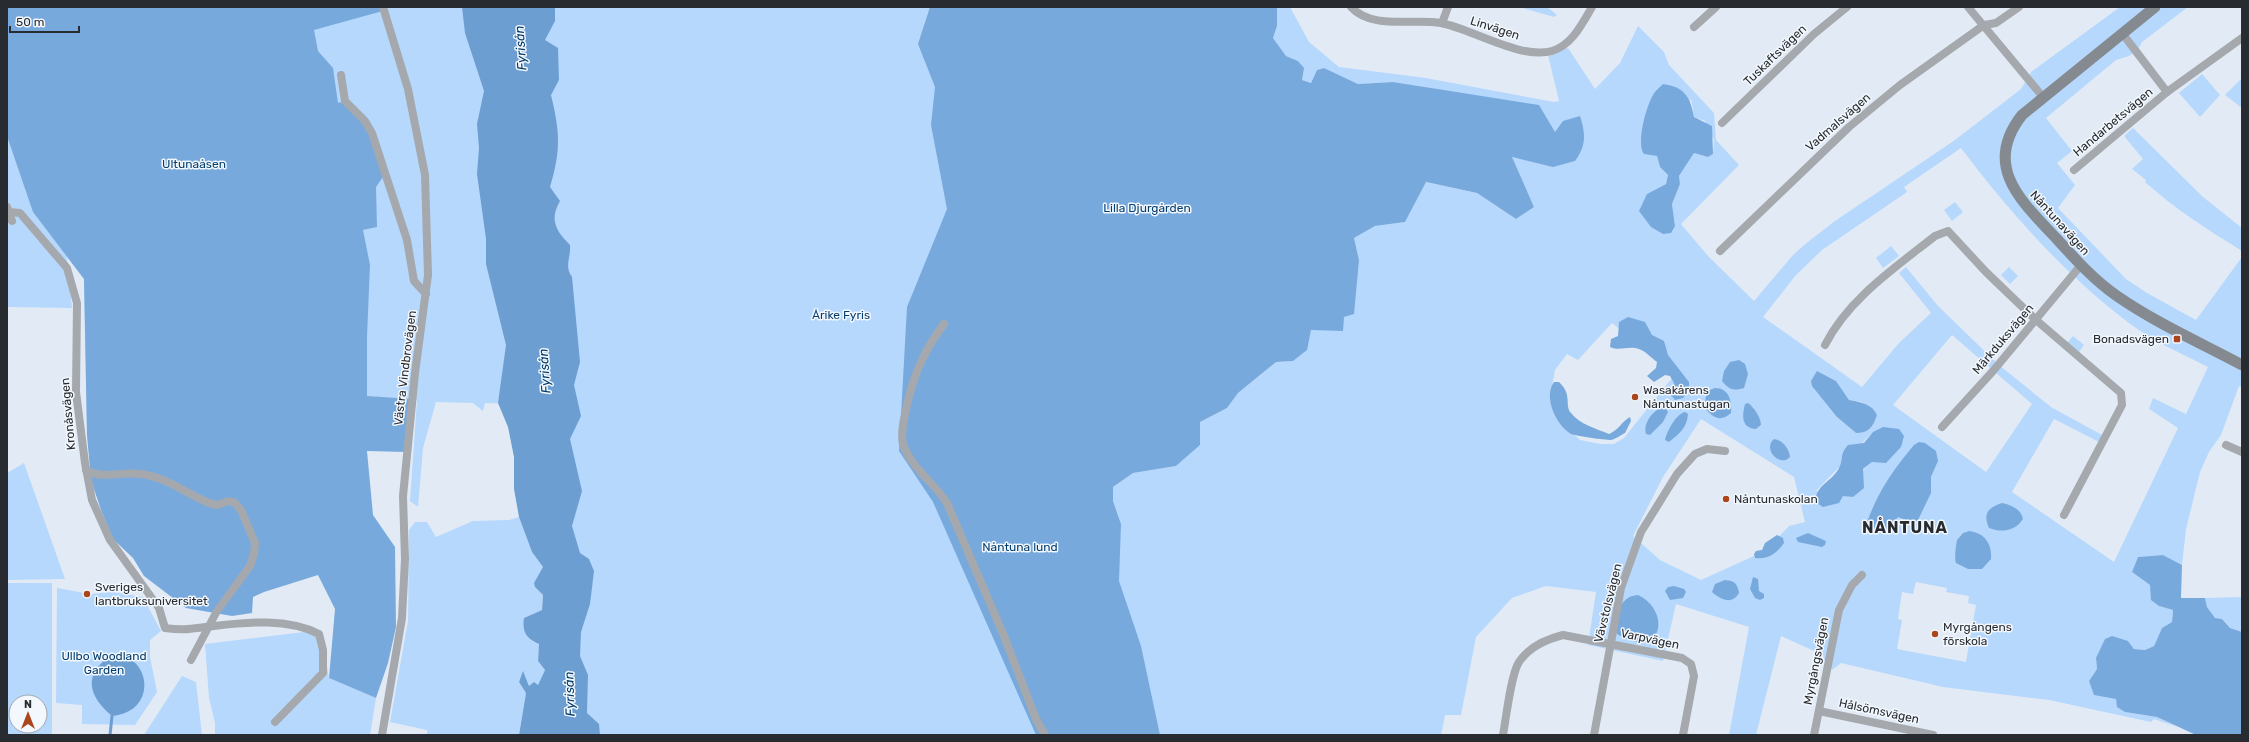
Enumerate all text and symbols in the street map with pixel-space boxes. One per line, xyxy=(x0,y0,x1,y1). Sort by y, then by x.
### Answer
scale bar xyxy=(10,8,79,34)
street label: Linvägen xyxy=(1469,13,1521,43)
text: 50 m xyxy=(16,15,44,29)
street label: Tuskaftsvägen xyxy=(1741,22,1809,88)
water label: Fyrisån xyxy=(511,25,530,71)
street label: Handarbetsvägen xyxy=(2070,85,2156,159)
street label: Vadmalsvägen xyxy=(1803,90,1873,154)
park label: Ultunaåsen xyxy=(162,157,226,171)
street label: Nåntunavägen xyxy=(2027,188,2093,258)
park label: Lilla Djurgården xyxy=(1103,201,1191,215)
street label: Märkduksvägen xyxy=(1970,301,2036,377)
park label: Årike Fyris xyxy=(812,308,870,322)
street label: Västra Vindbrovägen xyxy=(391,310,419,426)
place label: Bonadsvägen xyxy=(2093,332,2169,346)
marker: Bonadsvägen xyxy=(2172,334,2182,344)
water label: Fyrisån xyxy=(535,348,554,394)
street label: Kronåsvägen xyxy=(58,377,78,451)
place label: Wasakårens Nåntunastugan xyxy=(1643,383,1730,411)
marker: Wasakårens Nåntunastugan xyxy=(1630,392,1640,402)
place label: Nåntunaskolan xyxy=(1734,492,1818,506)
marker: Nåntunaskolan xyxy=(1721,494,1731,504)
district label: NÅNTUNA xyxy=(1862,517,1948,537)
park label: Nåntuna lund xyxy=(982,540,1058,554)
street label: Vävstolsvägen xyxy=(1591,562,1625,644)
place label: Sveriges lantbruksuniversitet xyxy=(95,580,208,608)
marker: Sveriges lantbruksuniversitet xyxy=(82,589,92,599)
street label: Myrgångsvägen xyxy=(1801,616,1831,706)
place label: Myrgångens förskola xyxy=(1943,620,2012,648)
street label: Varpvägen xyxy=(1619,626,1681,652)
marker: Myrgångens förskola xyxy=(1930,629,1940,639)
park label: Ullbo Woodland Garden xyxy=(61,649,147,677)
water label: Fyrisån xyxy=(561,671,578,717)
north arrow xyxy=(8,694,48,734)
street label: Hålsömsvägen xyxy=(1837,696,1921,726)
text: N xyxy=(24,698,32,711)

